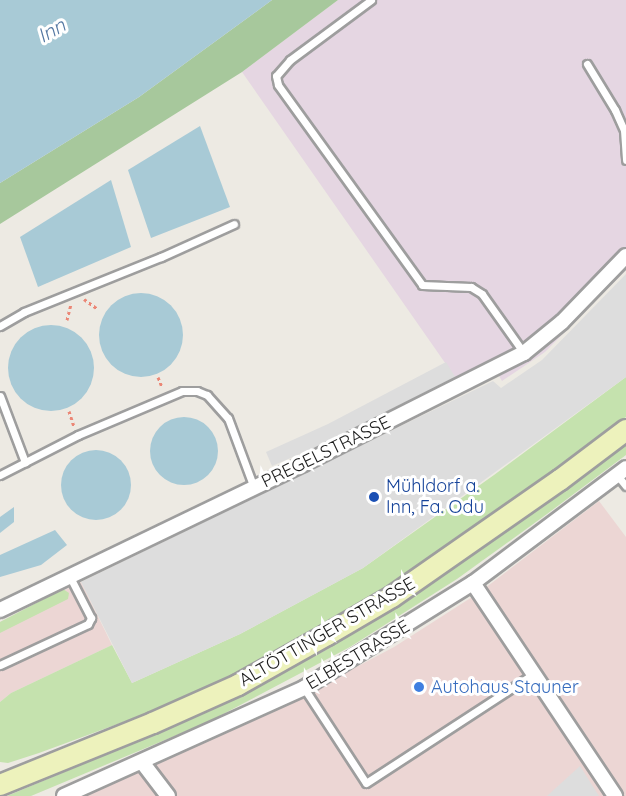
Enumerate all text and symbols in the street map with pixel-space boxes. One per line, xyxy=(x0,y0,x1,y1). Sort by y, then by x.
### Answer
water label: Inn xyxy=(33,13,69,47)
street label: PREGELSTRASSE xyxy=(258,412,394,492)
place label: Mühldorf a. Inn, Fa. Odu xyxy=(386,476,484,518)
marker: Mühldorf a. Inn, Fa. Odu xyxy=(367,490,381,504)
street label: ALTÖTTINGER STRASSE xyxy=(235,573,419,691)
street label: ELBESTRASSE xyxy=(302,616,414,694)
place label: Autohaus Stauner xyxy=(431,676,579,698)
marker: Autohaus Stauner xyxy=(412,680,426,694)

